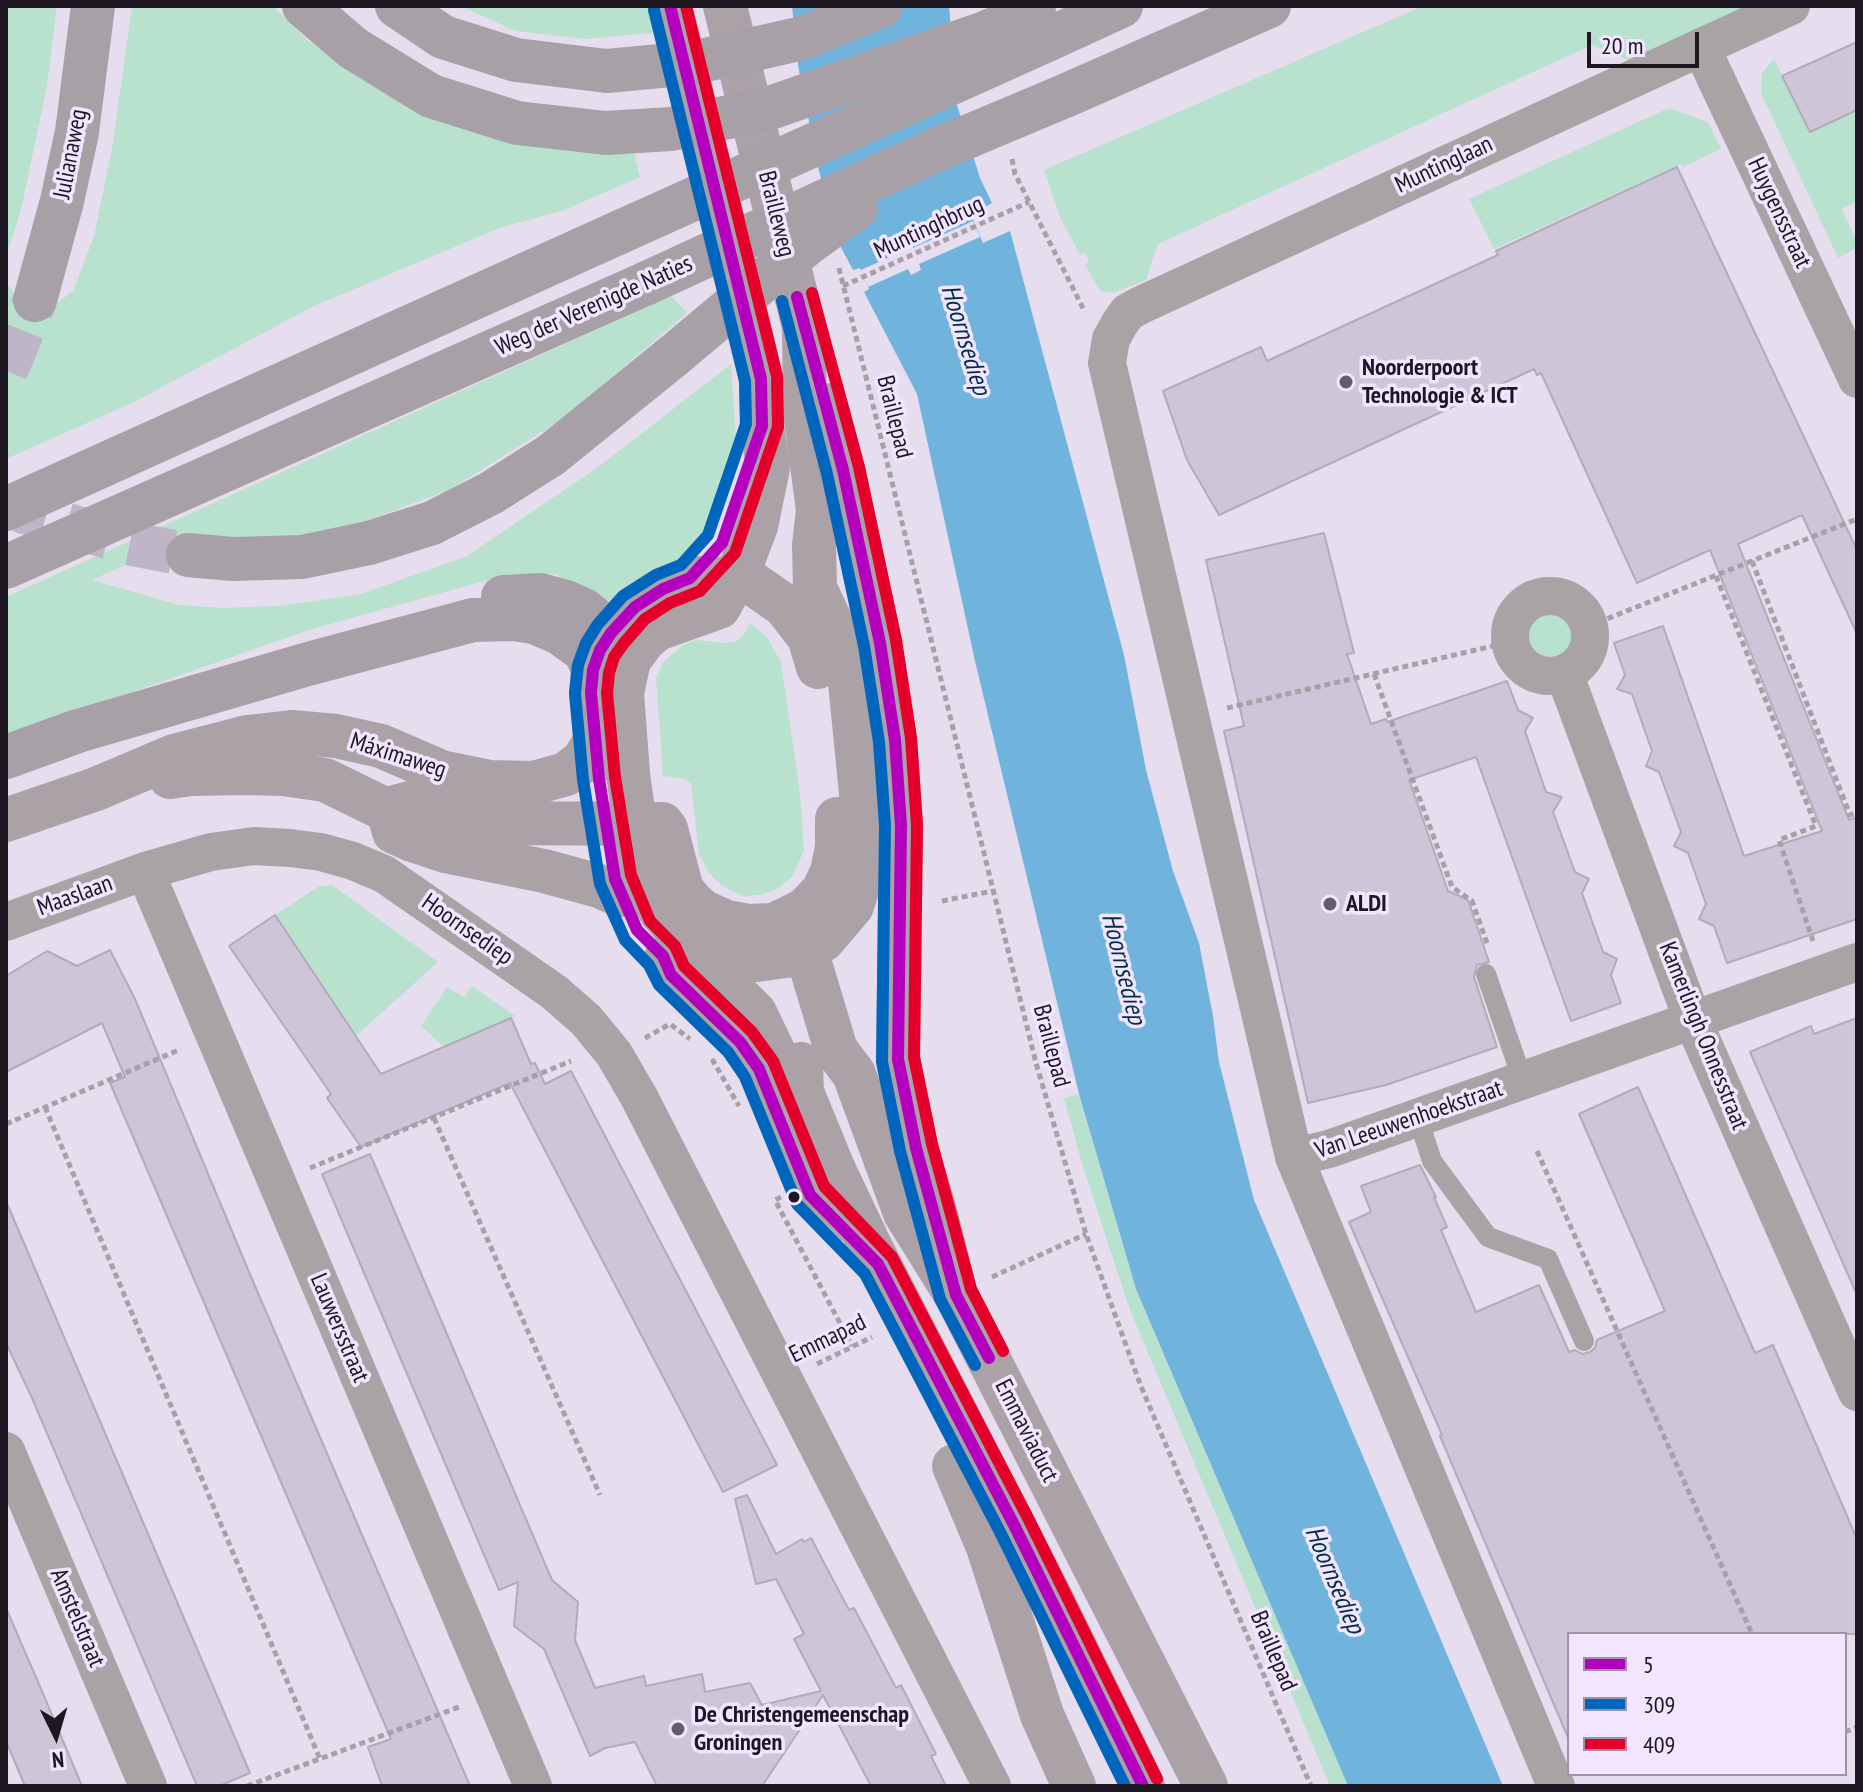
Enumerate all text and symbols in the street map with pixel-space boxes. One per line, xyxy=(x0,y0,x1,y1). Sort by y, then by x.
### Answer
scale bar xyxy=(1591,16,1703,66)
text: 20 m xyxy=(1601,30,1643,61)
street label: Julianaweg xyxy=(48,107,94,201)
street label: Muntinglaan xyxy=(1391,130,1497,200)
street label: Huygensstraat xyxy=(1741,153,1817,273)
street label: Brailleweg xyxy=(751,168,801,260)
street label: Muntinghbrug xyxy=(870,190,988,266)
street label: Weg der Verenigde Naties xyxy=(491,250,697,362)
water label: Hoornsediep xyxy=(934,281,996,399)
place label: Noorderpoort Technologie & ICT xyxy=(1362,354,1518,410)
street label: Braillepad xyxy=(870,373,918,461)
marker: Noorderpoort Technologie & ICT xyxy=(1337,373,1355,391)
street label: Máximaweg xyxy=(346,727,450,785)
street label: Maaslaan xyxy=(33,869,117,923)
street label: Hoornsediep xyxy=(416,888,518,972)
place label: ALDI xyxy=(1346,890,1387,918)
marker: ALDI xyxy=(1321,895,1339,913)
water label: Hoornsediep xyxy=(1094,910,1152,1028)
street label: Kamerlingh Onnesstraat xyxy=(1652,938,1754,1134)
street label: Braillepad xyxy=(1026,1002,1076,1090)
street label: Van Leeuwenhoekstraat xyxy=(1312,1074,1506,1166)
unlabelled marker xyxy=(786,1189,802,1205)
street label: Lauwersstraat xyxy=(303,1269,375,1387)
street label: Emmapad xyxy=(785,1308,871,1370)
street label: Emmaviaduct xyxy=(988,1375,1064,1487)
water label: Hoornsediep xyxy=(1297,1522,1371,1638)
street label: Amstelstraat xyxy=(43,1564,111,1672)
street label: Braillepad xyxy=(1243,1607,1303,1695)
legend xyxy=(1567,1632,1847,1776)
text: 5 xyxy=(1643,1649,1654,1680)
text: 309 xyxy=(1643,1689,1675,1720)
north arrow xyxy=(16,1696,96,1776)
place label: De Christengemeenschap Groningen xyxy=(694,1701,909,1757)
marker: De Christengemeenschap Groningen xyxy=(669,1720,687,1738)
text: 409 xyxy=(1643,1729,1675,1760)
text: N xyxy=(51,1745,65,1774)

